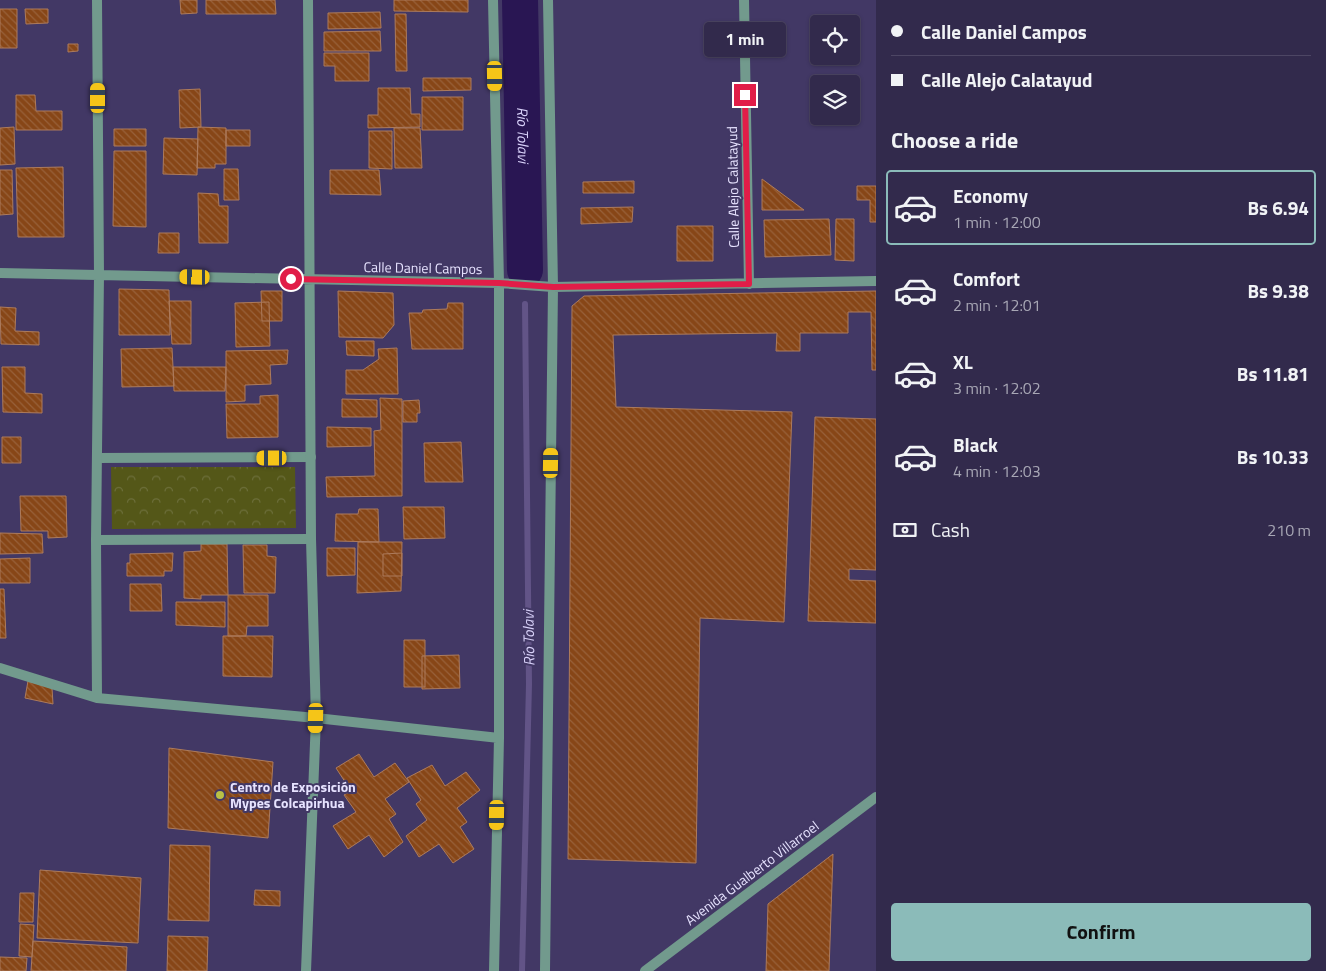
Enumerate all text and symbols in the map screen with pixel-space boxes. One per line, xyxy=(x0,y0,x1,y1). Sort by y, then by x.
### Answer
map controls xyxy=(810,15,860,125)
button: locate xyxy=(810,15,860,65)
text: Calle Daniel Campos xyxy=(921,17,1087,46)
callout: 1 min xyxy=(704,22,786,58)
text: 1 min xyxy=(726,27,764,51)
car xyxy=(487,61,502,91)
text: Calle Alejo Calatayud xyxy=(921,65,1092,94)
button: layers xyxy=(810,75,860,125)
car xyxy=(90,83,105,113)
route end xyxy=(734,84,756,106)
water label: Río Tolavi xyxy=(511,107,535,165)
text: Choose a ride xyxy=(891,123,1018,157)
street label: Calle Alejo Calatayud xyxy=(721,126,744,248)
text: Economy xyxy=(953,181,1028,210)
icon: car xyxy=(893,185,938,230)
text: Bs 6.94 xyxy=(1247,193,1309,222)
text: 1 min · 12:00 xyxy=(953,210,1041,234)
street label: Calle Daniel Campos xyxy=(363,256,483,279)
text: Comfort xyxy=(953,264,1020,293)
route start xyxy=(280,268,302,290)
icon: car xyxy=(893,268,938,313)
car xyxy=(179,269,210,285)
text: Bs 9.38 xyxy=(1247,276,1309,305)
text: 2 min · 12:01 xyxy=(953,293,1041,317)
text: XL xyxy=(953,347,973,376)
icon: car xyxy=(893,351,938,396)
text: Bs 11.81 xyxy=(1237,359,1309,388)
text: 3 min · 12:02 xyxy=(953,376,1041,400)
text: Black xyxy=(953,430,998,459)
icon: car xyxy=(893,434,938,479)
text: Bs 10.33 xyxy=(1237,442,1309,471)
car xyxy=(543,448,558,478)
car xyxy=(257,451,287,466)
text: 4 min · 12:03 xyxy=(953,459,1041,483)
text: Cash xyxy=(931,515,970,544)
icon: cash xyxy=(891,516,919,544)
text: 210 m xyxy=(1267,518,1311,542)
water label: Río Tolavi xyxy=(516,608,540,666)
car xyxy=(307,703,324,733)
place label: Centro de Exposición Mypes Colcapirhua xyxy=(230,776,356,813)
marker: Centro de Exposición Mypes Colcapirhua xyxy=(214,789,226,801)
car xyxy=(489,800,504,830)
street label: Avenida Gualberto Villarroel xyxy=(680,815,823,930)
button: Confirm xyxy=(891,903,1311,961)

